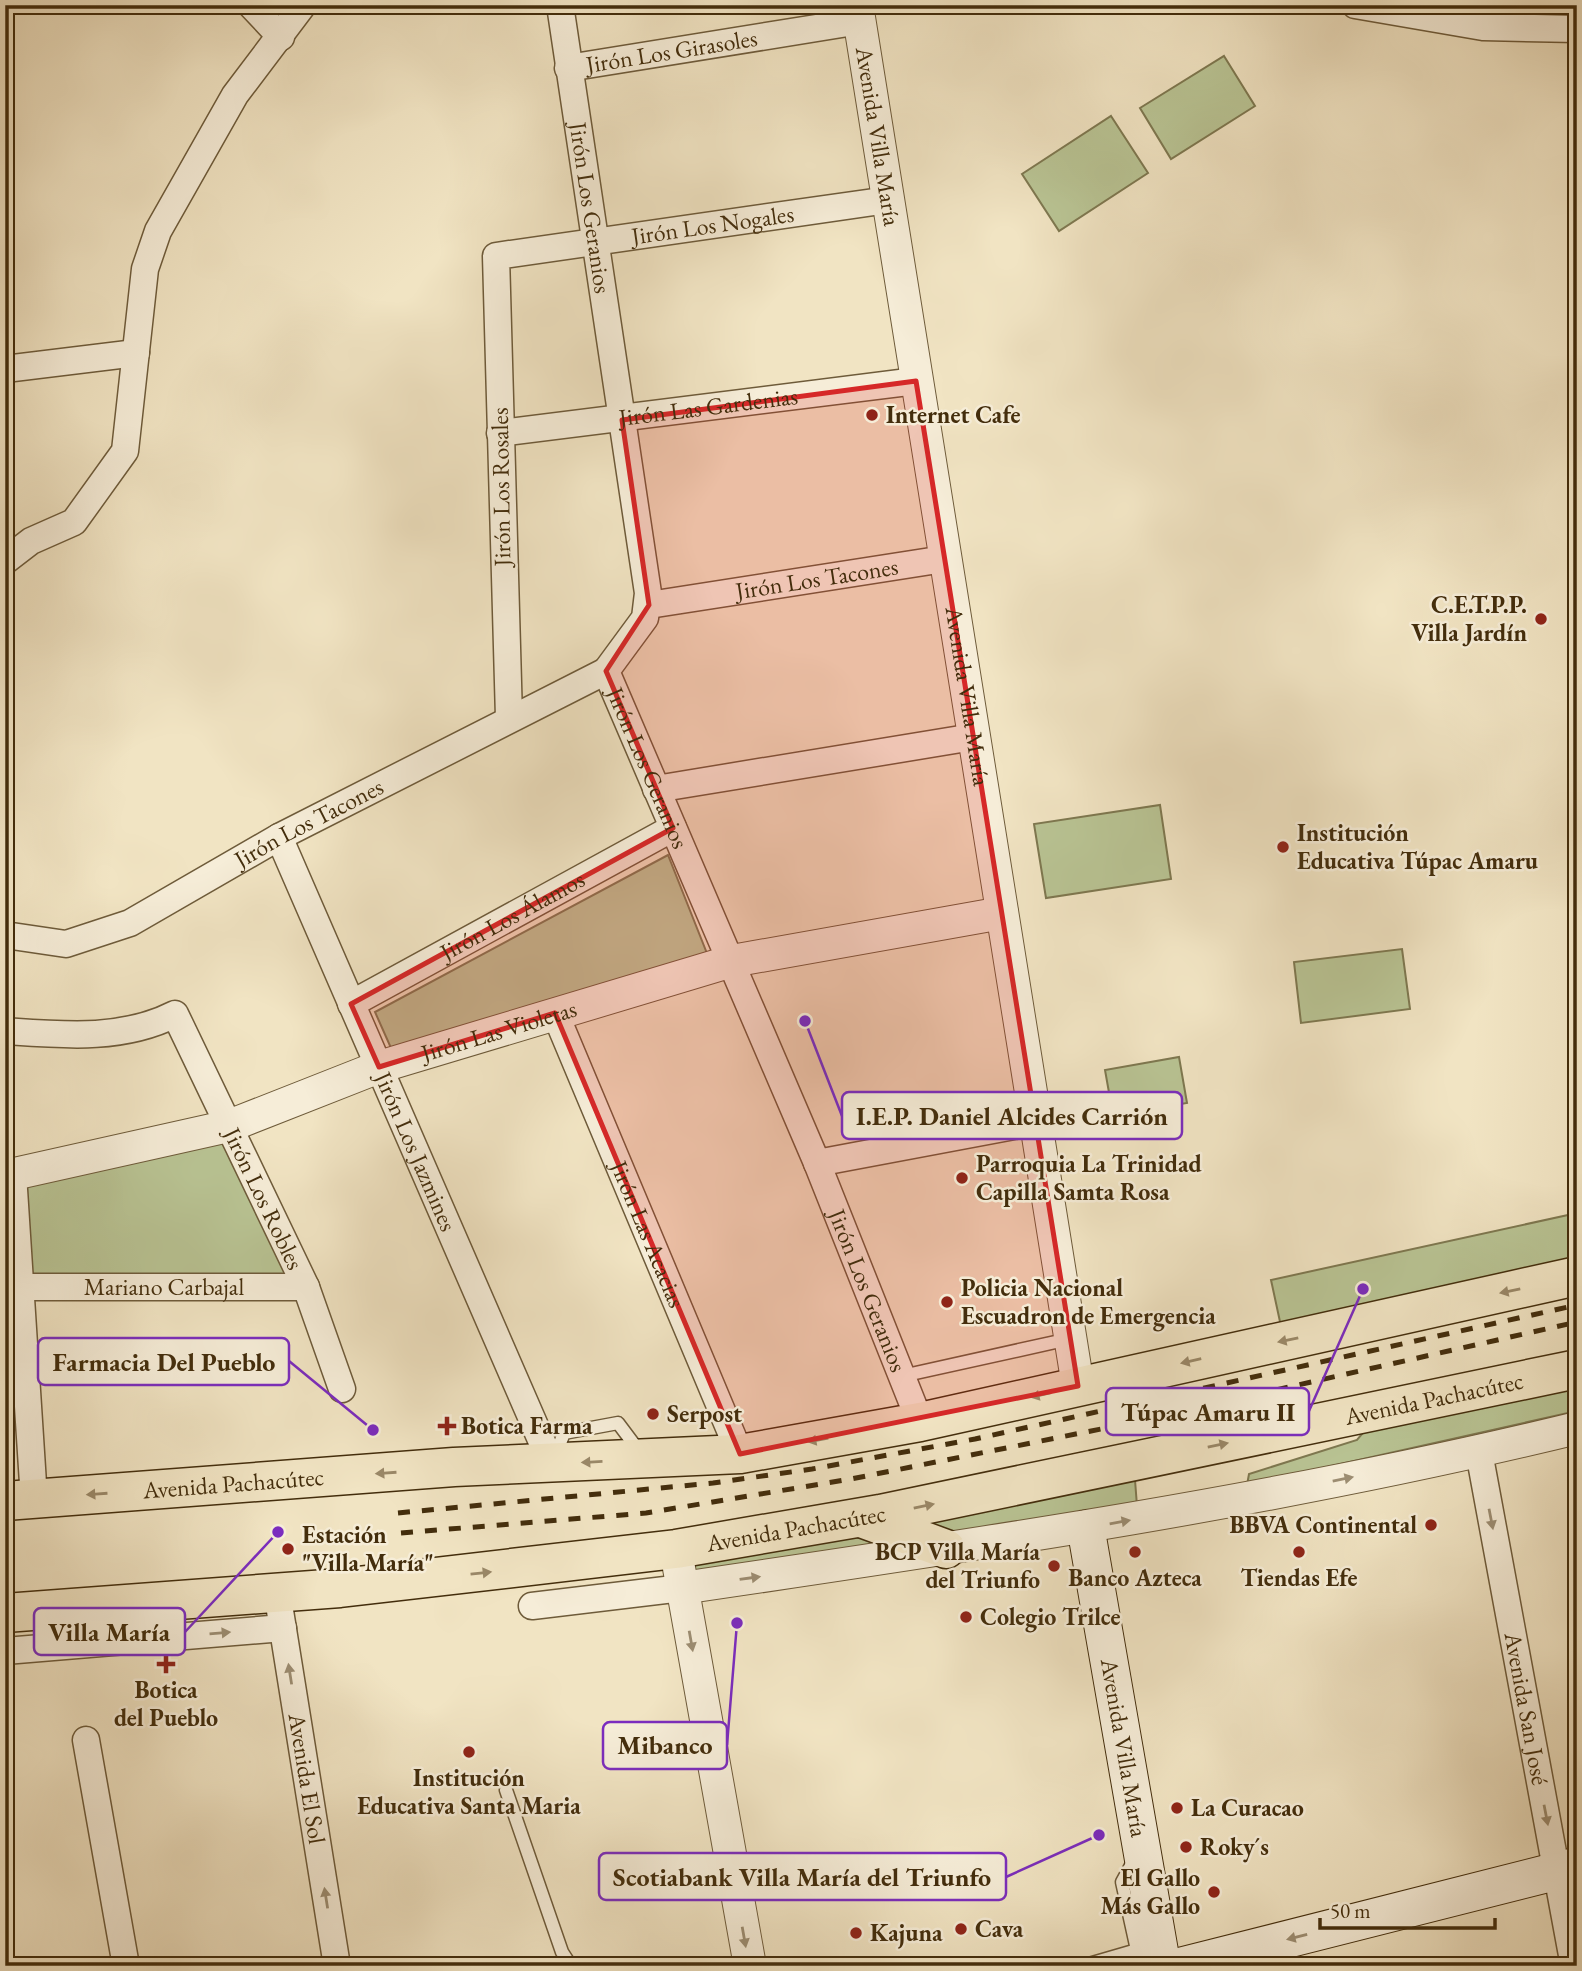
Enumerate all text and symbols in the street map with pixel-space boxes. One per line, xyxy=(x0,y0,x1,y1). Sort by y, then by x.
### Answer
street label: Jirón Los Girasoles xyxy=(582,22,760,80)
street label: Avenida Villa María xyxy=(849,43,908,229)
street label: Jirón Los Geranios xyxy=(562,118,619,295)
street label: Jirón Los Nogales xyxy=(627,198,796,252)
street label: Jirón Las Gardenias xyxy=(615,380,800,433)
place label: Internet Cafe xyxy=(886,399,1020,430)
street label: Jirón Los Rosales xyxy=(484,407,517,569)
marker: Internet Cafe xyxy=(864,407,880,423)
street label: Jirón Los Tacones xyxy=(731,550,900,607)
place label: C.E.T.P.P. Villa Jardín xyxy=(1411,589,1527,648)
street label: Avenida Villa María xyxy=(938,603,998,788)
marker: C.E.T.P.P. Villa Jardín xyxy=(1533,611,1549,627)
street label: Jirón Los Geranios xyxy=(599,680,696,853)
street label: Jirón Los Tacones xyxy=(227,771,388,876)
place label: Institución Educativa Túpac Amaru xyxy=(1297,817,1539,876)
marker: Institución Educativa Túpac Amaru xyxy=(1275,839,1291,855)
street label: Jirón Los Álamos xyxy=(433,863,590,968)
street label: Jirón Las Violetas xyxy=(415,993,580,1069)
street label: Jirón Los Jazmines xyxy=(367,1065,464,1236)
callout: I.E.P. Daniel Alcides Carrión xyxy=(842,1092,1182,1139)
text: I.E.P. Daniel Alcides Carrión xyxy=(856,1099,1168,1133)
street label: Jirón Los Robles xyxy=(216,1121,311,1275)
place label: Parroquia La Trinidad Capilla Samta Rosa xyxy=(976,1148,1202,1207)
street label: Jirón Las Acacias xyxy=(603,1154,693,1312)
marker: Parroquia La Trinidad Capilla Samta Rosa xyxy=(954,1170,970,1186)
street label: Jirón Los Geranios xyxy=(821,1202,914,1376)
street label: Mariano Carbajal xyxy=(84,1271,244,1302)
place label: Policia Nacional Escuadron de Emergencia xyxy=(961,1272,1216,1332)
one-way arrow xyxy=(1499,1285,1521,1296)
marker: Policia Nacional Escuadron de Emergencia xyxy=(939,1294,955,1310)
one-way arrow xyxy=(1277,1334,1299,1345)
callout: Farmacia Del Pueblo xyxy=(38,1338,289,1385)
text: Farmacia Del Pueblo xyxy=(53,1345,275,1379)
one-way arrow xyxy=(1180,1356,1202,1367)
street label: Avenida Pachacútec xyxy=(1341,1365,1526,1432)
callout: Túpac Amaru II xyxy=(1106,1388,1309,1435)
one-way arrow xyxy=(1030,1389,1052,1400)
text: Túpac Amaru II xyxy=(1121,1395,1296,1429)
place label: Serpost xyxy=(667,1398,742,1429)
marker: Serpost xyxy=(645,1406,661,1422)
place label: Botica Farma xyxy=(461,1410,593,1441)
marker: Botica Farma xyxy=(439,1418,455,1434)
one-way arrow xyxy=(807,1435,829,1446)
one-way arrow xyxy=(1207,1439,1229,1450)
one-way arrow xyxy=(581,1457,603,1468)
street label: Avenida Pachacútec xyxy=(141,1461,325,1506)
one-way arrow xyxy=(374,1468,396,1479)
one-way arrow xyxy=(1332,1474,1354,1485)
one-way arrow xyxy=(86,1489,108,1500)
street label: Avenida Pachacútec xyxy=(703,1497,889,1559)
one-way arrow xyxy=(913,1500,935,1511)
one-way arrow xyxy=(1486,1508,1497,1530)
place label: BBVA Continental xyxy=(1229,1509,1417,1540)
one-way arrow xyxy=(1109,1517,1131,1528)
marker: BBVA Continental xyxy=(1423,1517,1439,1533)
place label: Estación "Villa María" xyxy=(302,1519,434,1578)
place label: BCP Villa María del Triunfo xyxy=(875,1536,1040,1595)
marker: Estación "Villa María" xyxy=(280,1541,296,1557)
marker: Banco Azteca xyxy=(1127,1544,1143,1560)
marker: Tiendas Efe xyxy=(1291,1544,1307,1560)
marker: BCP Villa María del Triunfo xyxy=(1046,1558,1062,1574)
place label: Banco Azteca xyxy=(1068,1562,1202,1593)
place label: Tiendas Efe xyxy=(1241,1562,1357,1593)
one-way arrow xyxy=(470,1567,492,1578)
one-way arrow xyxy=(739,1572,761,1583)
place label: Colegio Trilce xyxy=(980,1601,1121,1633)
callout: Villa María xyxy=(34,1608,185,1655)
marker: Colegio Trilce xyxy=(958,1609,974,1625)
text: Villa María xyxy=(48,1615,171,1649)
one-way arrow xyxy=(209,1627,231,1638)
street label: Avenida San José xyxy=(1497,1629,1556,1787)
one-way arrow xyxy=(686,1630,697,1652)
street label: Avenida Villa María xyxy=(1094,1655,1155,1840)
marker: Botica del Pueblo xyxy=(158,1656,174,1672)
one-way arrow xyxy=(284,1663,295,1685)
place label: Botica del Pueblo xyxy=(114,1674,218,1733)
street label: Avenida El Sol xyxy=(282,1710,333,1846)
callout: Mibanco xyxy=(603,1722,727,1769)
text: Mibanco xyxy=(617,1728,713,1762)
marker: Institución Educativa Santa Maria xyxy=(461,1744,477,1760)
place label: Institución Educativa Santa Maria xyxy=(357,1762,581,1821)
place label: La Curacao xyxy=(1191,1792,1304,1823)
marker: La Curacao xyxy=(1169,1800,1185,1816)
one-way arrow xyxy=(1541,1804,1552,1826)
place label: Roky´s xyxy=(1200,1831,1269,1863)
marker: Roky´s xyxy=(1178,1839,1194,1855)
callout: Scotiabank Villa María del Triunfo xyxy=(599,1853,1006,1900)
text: Scotiabank Villa María del Triunfo xyxy=(613,1860,991,1894)
place label: El Gallo Más Gallo xyxy=(1101,1862,1200,1921)
marker: El Gallo Más Gallo xyxy=(1206,1884,1222,1900)
one-way arrow xyxy=(320,1887,331,1909)
scale bar xyxy=(1320,1887,1494,1931)
text: 50 m xyxy=(1330,1897,1371,1924)
place label: Cava xyxy=(975,1913,1024,1944)
place label: Kajuna xyxy=(870,1917,943,1949)
marker: Cava xyxy=(953,1921,969,1937)
marker: Kajuna xyxy=(848,1925,864,1941)
one-way arrow xyxy=(739,1926,750,1948)
one-way arrow xyxy=(1286,1932,1308,1943)

